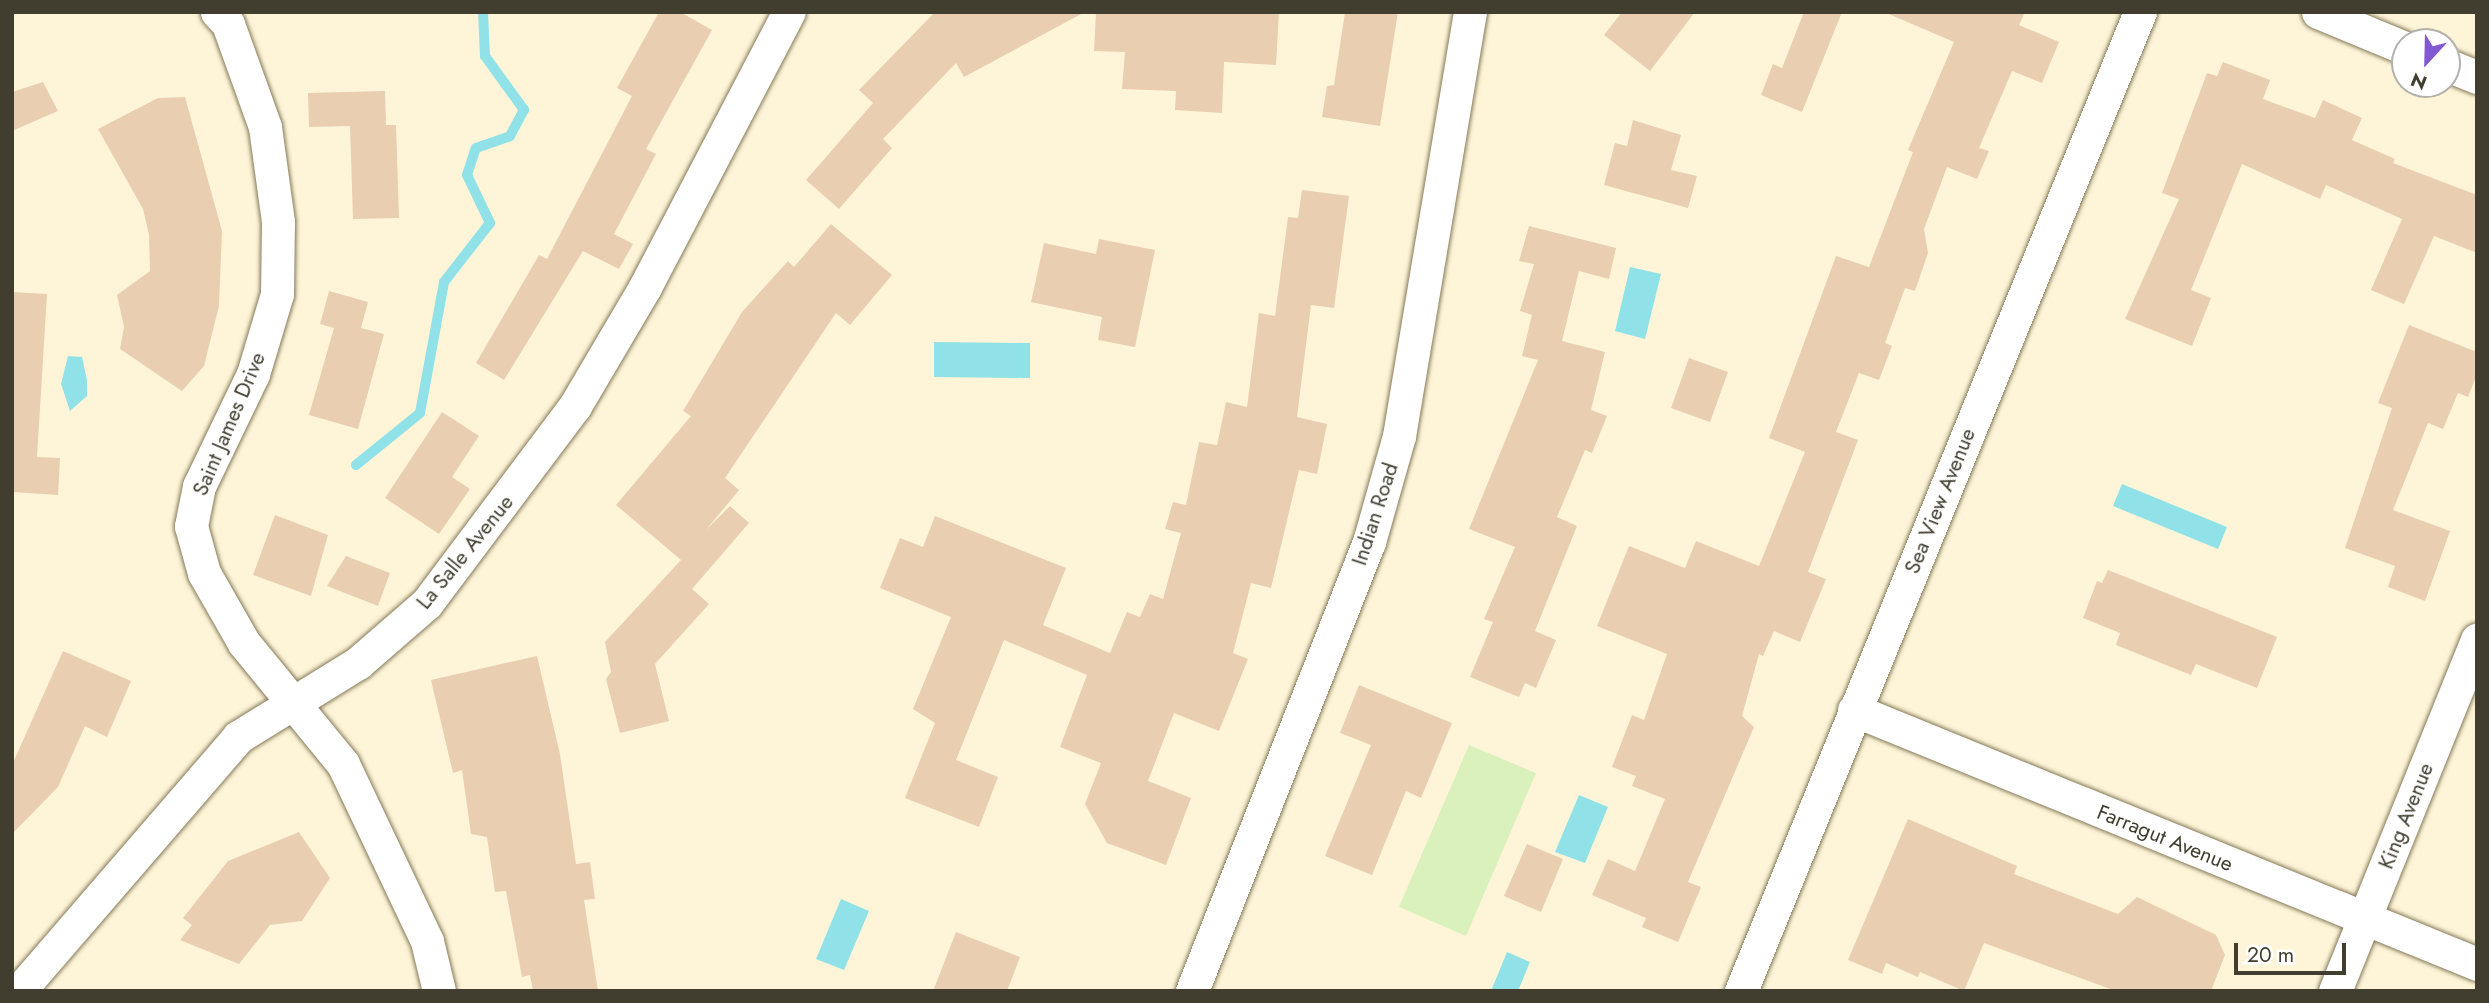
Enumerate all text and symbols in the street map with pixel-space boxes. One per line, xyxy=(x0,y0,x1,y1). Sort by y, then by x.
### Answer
north arrow xyxy=(2391,28,2461,98)
text: N xyxy=(2407,66,2431,96)
street label: Saint James Drive xyxy=(187,349,271,499)
street label: Sea View Avenue xyxy=(1899,425,1981,577)
street label: Indian Road xyxy=(1347,460,1403,568)
street label: La Salle Avenue xyxy=(411,490,519,614)
street label: King Avenue xyxy=(2373,759,2439,873)
street label: Farragut Avenue xyxy=(2093,799,2237,877)
scale bar xyxy=(2237,930,2349,974)
text: 20 m xyxy=(2247,940,2294,970)

